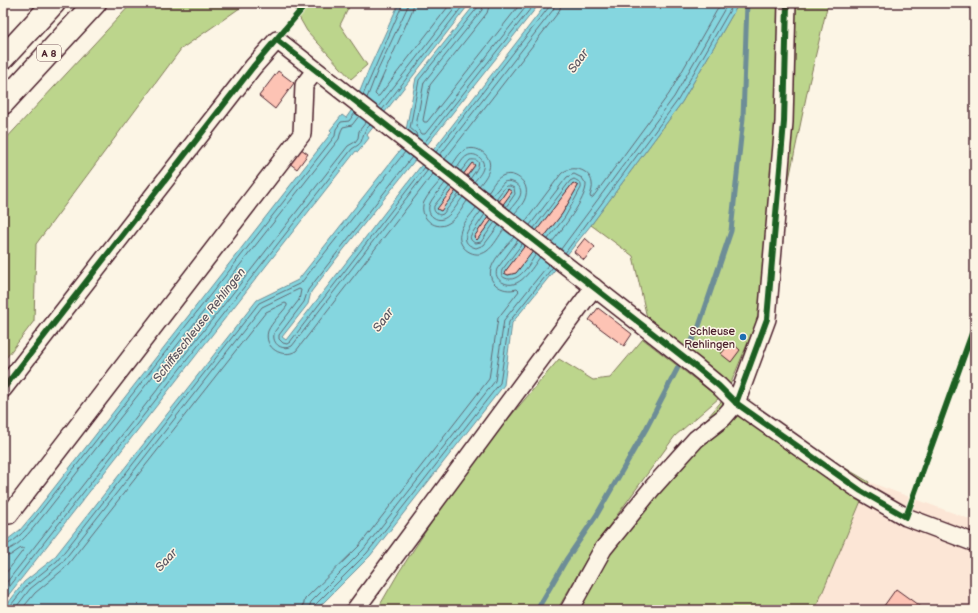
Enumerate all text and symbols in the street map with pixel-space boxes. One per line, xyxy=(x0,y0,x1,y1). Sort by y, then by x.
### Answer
road number: A 8 xyxy=(37,45,61,61)
water label: Saar xyxy=(565,45,593,76)
water label: Schiffsschleuse Rehlingen xyxy=(150,265,249,386)
water label: Saar xyxy=(370,304,398,335)
place label: Schleuse Rehlingen xyxy=(684,325,735,351)
marker: Schleuse Rehlingen xyxy=(738,332,748,342)
water label: Saar xyxy=(152,545,182,575)

